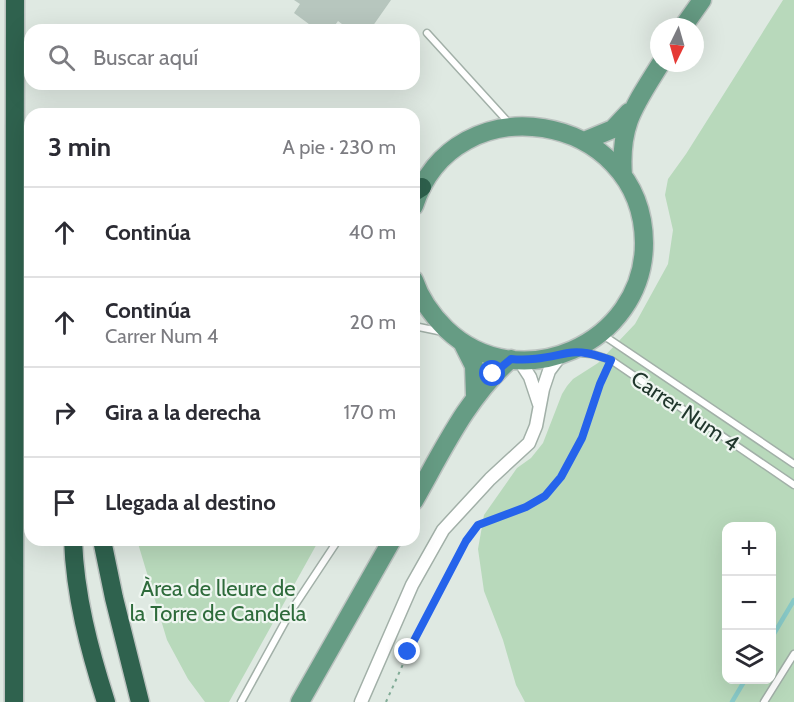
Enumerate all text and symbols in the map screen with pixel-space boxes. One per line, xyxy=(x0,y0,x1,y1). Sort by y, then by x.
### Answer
north arrow xyxy=(650,18,704,72)
search box xyxy=(24,24,420,90)
icon: search xyxy=(45,41,78,74)
text: Buscar aquí xyxy=(93,44,198,71)
text: 3 min xyxy=(48,131,111,163)
text: A pie · 230 m xyxy=(283,135,396,159)
icon: ahead xyxy=(48,216,81,249)
text: Continúa xyxy=(105,219,191,246)
text: 40 m xyxy=(348,220,396,244)
text: Continúa xyxy=(105,297,191,324)
icon: ahead xyxy=(48,306,81,339)
text: 20 m xyxy=(350,310,396,334)
text: Carrer Num 4 xyxy=(105,324,218,348)
route start xyxy=(479,360,505,386)
street label: Carrer Num 4 xyxy=(626,365,744,457)
icon: right xyxy=(48,396,81,429)
text: Gira a la derecha xyxy=(105,399,261,426)
text: 170 m xyxy=(344,400,396,424)
icon: arrive xyxy=(48,486,81,519)
text: Llegada al destino xyxy=(105,489,276,516)
map controls xyxy=(722,522,776,684)
button: + xyxy=(722,522,776,576)
park label: Àrea de lleure de la Torre de Candela xyxy=(130,575,307,627)
button: − xyxy=(722,576,776,630)
button: layers xyxy=(722,630,776,684)
route end xyxy=(394,638,420,664)

